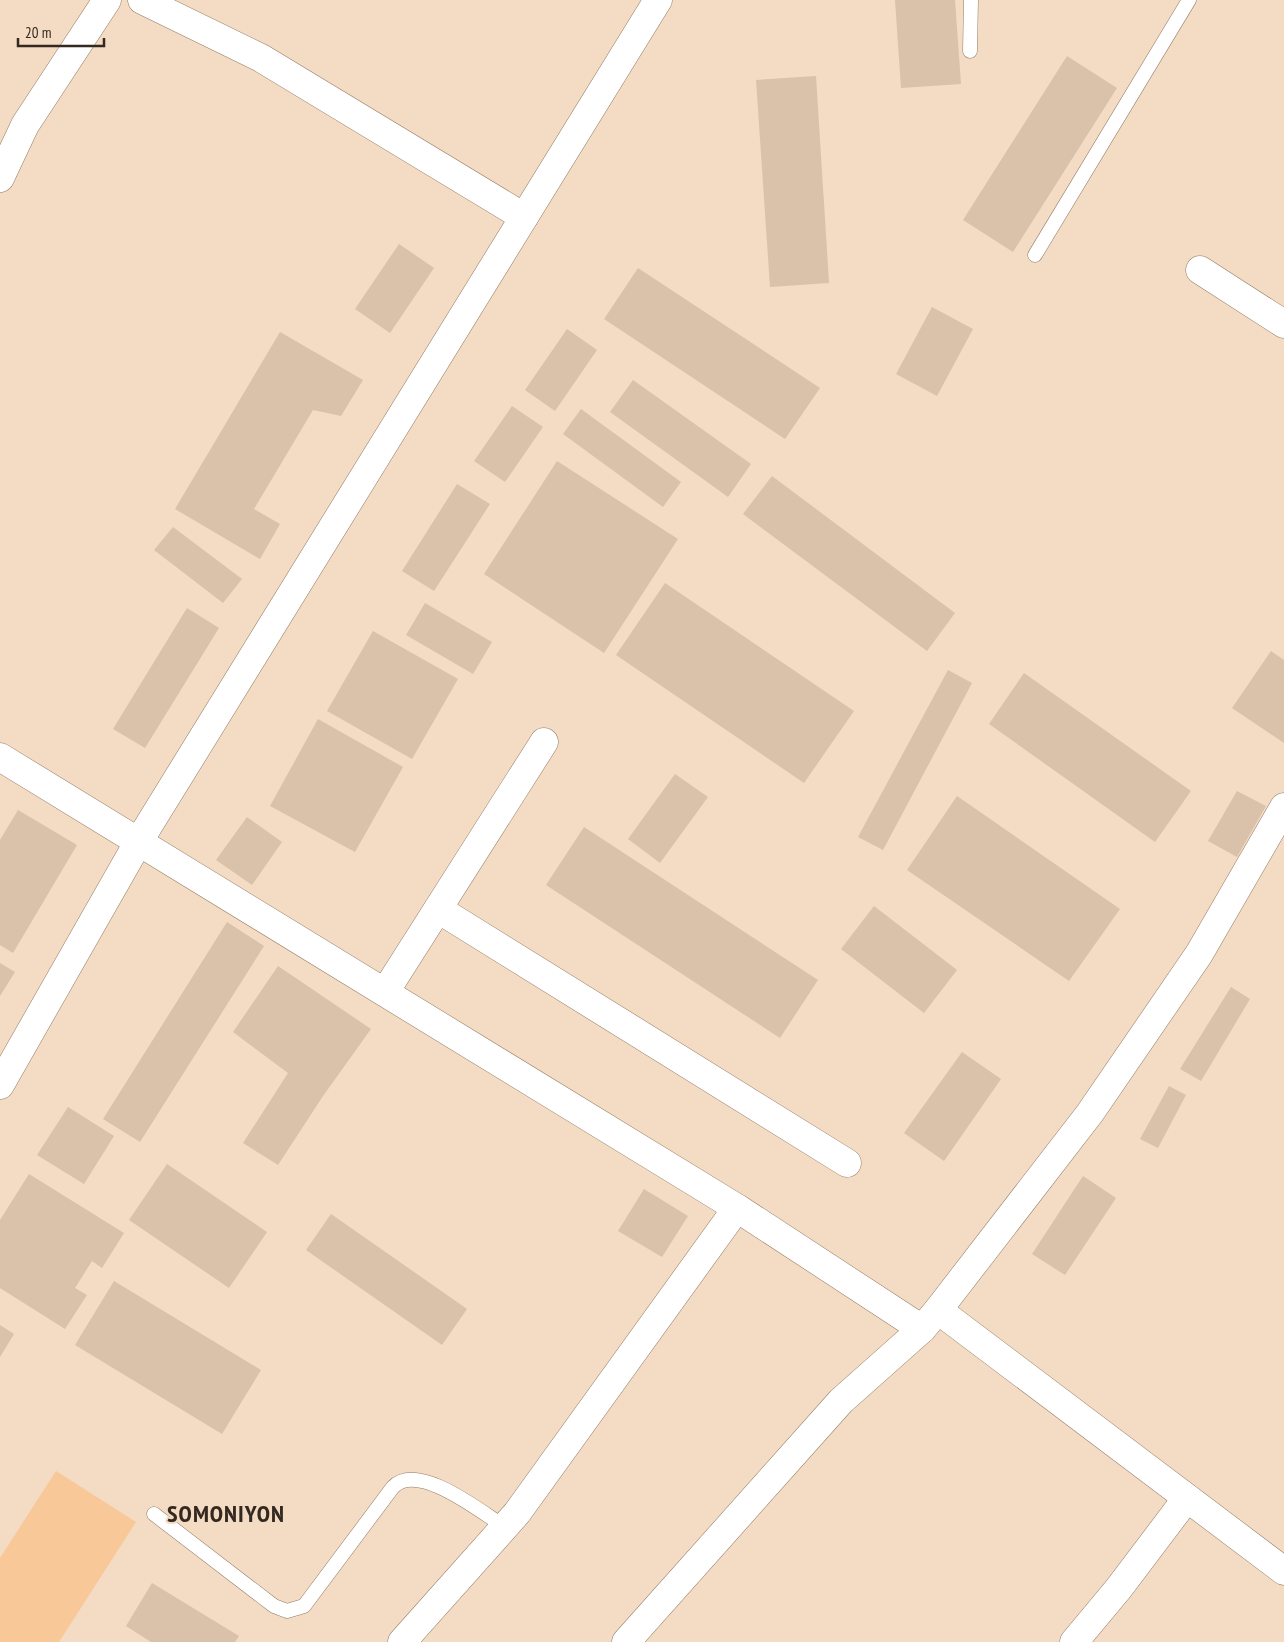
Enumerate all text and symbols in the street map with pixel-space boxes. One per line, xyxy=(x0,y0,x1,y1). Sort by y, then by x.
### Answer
scale bar xyxy=(18,15,104,47)
text: 20 m xyxy=(25,23,51,42)
district label: SOMONIYON xyxy=(167,1498,285,1529)

